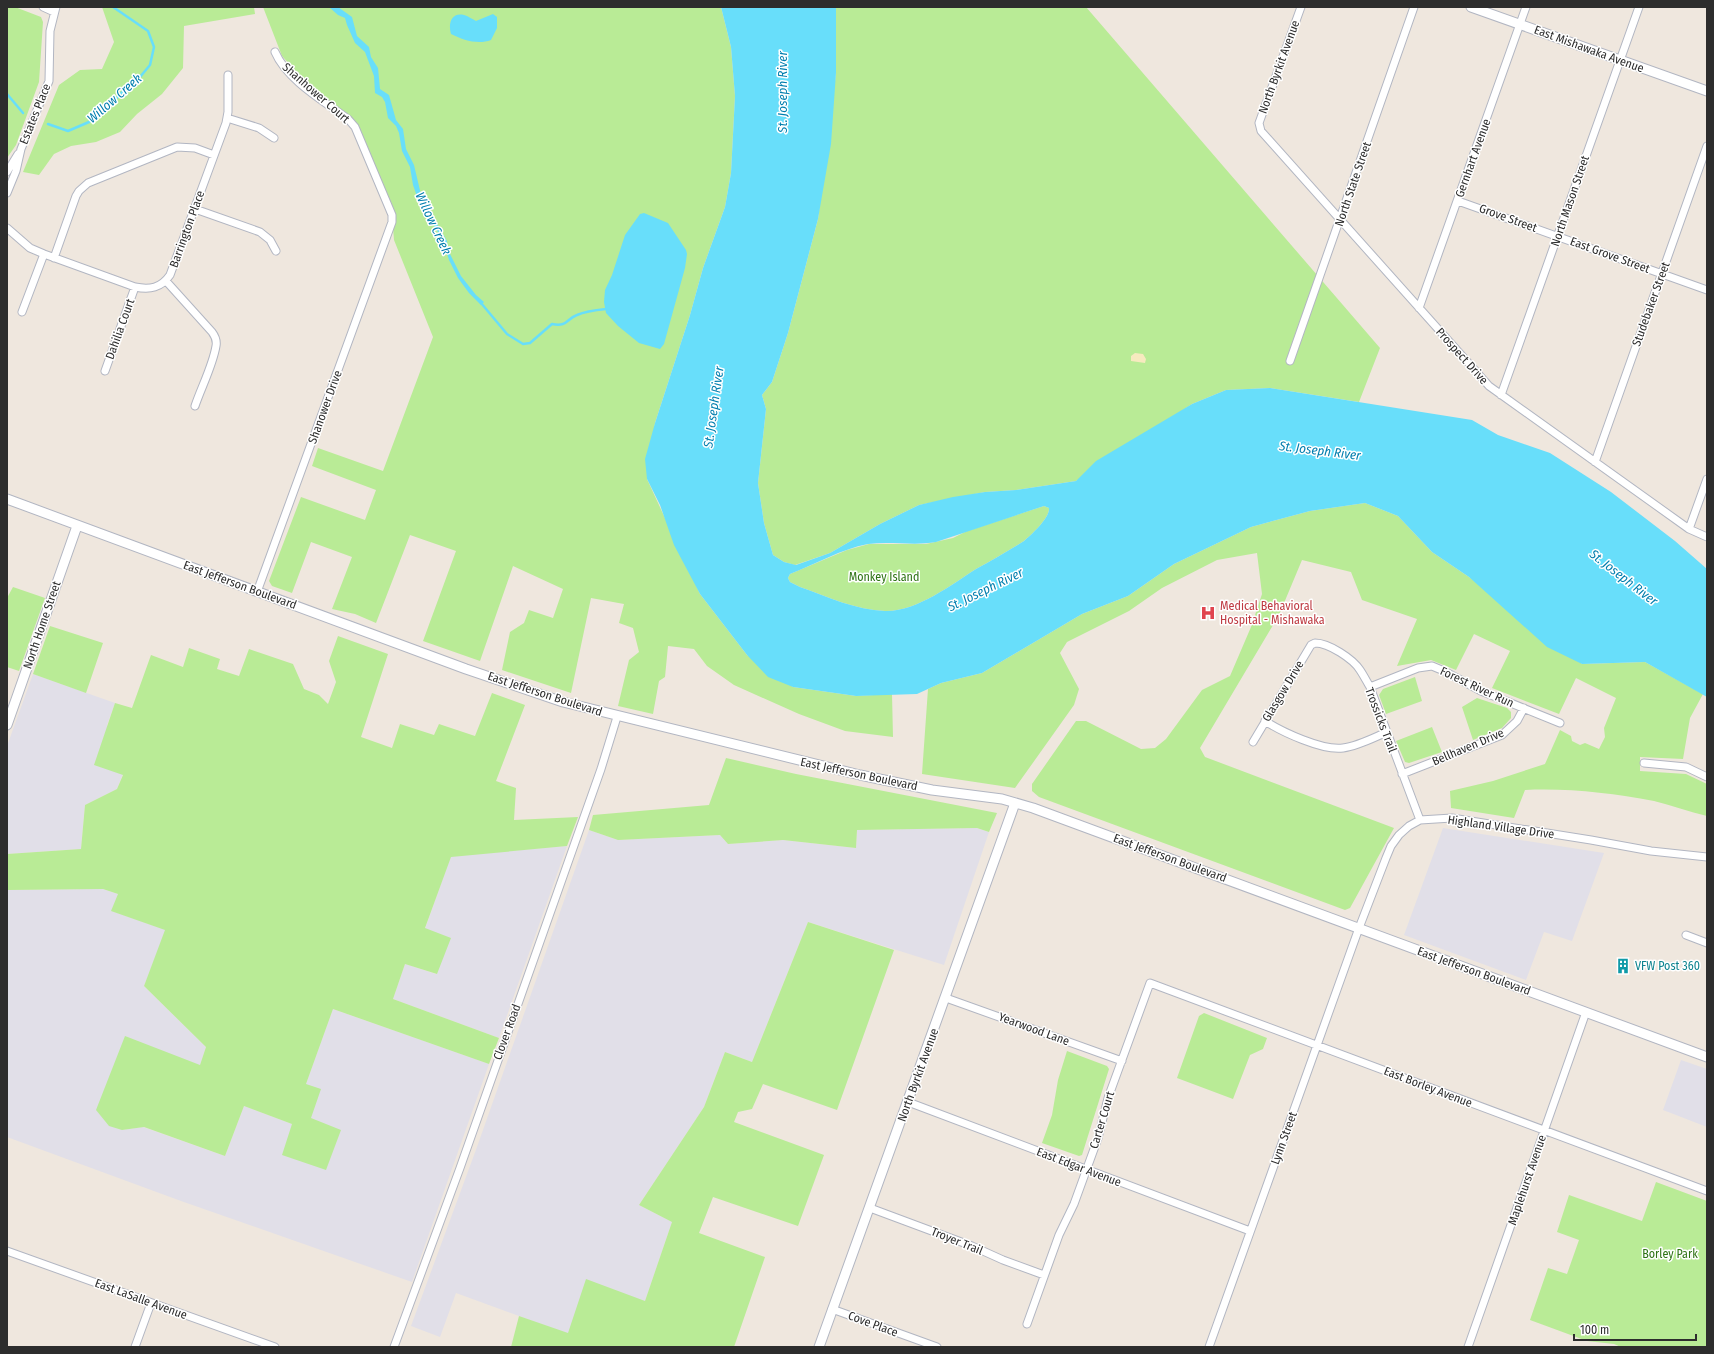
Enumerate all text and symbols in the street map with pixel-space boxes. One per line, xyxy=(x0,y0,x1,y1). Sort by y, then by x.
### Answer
street label: North Byrkit Avenue xyxy=(1256,18,1302,116)
street label: East Mishawaka Avenue xyxy=(1532,23,1646,75)
water label: St. Joseph River xyxy=(775,51,790,134)
street label: Shanhower Court xyxy=(280,60,353,126)
water label: Willow Creek xyxy=(84,70,145,126)
street label: Estates Place xyxy=(17,82,54,146)
street label: Gernhart Avenue xyxy=(1452,117,1494,199)
street label: North State Street xyxy=(1332,140,1374,228)
street label: North Mason Street xyxy=(1548,154,1592,248)
street label: Barrington Place xyxy=(167,188,207,269)
water label: Willow Creek xyxy=(413,190,455,257)
street label: Grove Street xyxy=(1477,201,1539,235)
street label: East Grove Street xyxy=(1568,234,1652,276)
street label: Studebaker Street xyxy=(1629,260,1673,348)
street label: Dahilia Court xyxy=(103,297,137,361)
street label: Prospect Drive xyxy=(1433,325,1491,387)
water label: St. Joseph River xyxy=(700,365,727,450)
street label: Shanower Drive xyxy=(305,368,345,446)
water label: St. Joseph River xyxy=(1277,438,1362,463)
water label: St. Joseph River xyxy=(1586,546,1661,609)
street label: East Jefferson Boulevard xyxy=(181,558,299,612)
water label: St. Joseph River xyxy=(944,565,1026,615)
park label: Monkey Island xyxy=(849,570,919,584)
street label: North Home Street xyxy=(20,579,64,671)
place label: Medical Behavioral Hospital - Mishawaka xyxy=(1220,599,1325,627)
hospital icon: Medical Behavioral Hospital - Mishawaka xyxy=(1199,604,1217,622)
street label: Glasgow Drive xyxy=(1259,658,1307,724)
street label: Forest River Run xyxy=(1438,664,1516,710)
street label: East Jefferson Boulevard xyxy=(486,669,604,719)
street label: Trossicks Trail xyxy=(1362,686,1400,754)
street label: Bellhaven Drive xyxy=(1430,726,1506,768)
street label: East Jefferson Boulevard xyxy=(799,755,919,793)
street label: Highland Village Drive xyxy=(1447,813,1555,841)
street label: East Jefferson Boulevard xyxy=(1111,831,1229,885)
street label: East Jefferson Boulevard xyxy=(1415,944,1533,998)
building icon: VFW Post 360 xyxy=(1614,957,1632,975)
place label: VFW Post 360 xyxy=(1635,959,1700,973)
street label: Clover Road xyxy=(490,1002,524,1062)
street label: Yearwood Lane xyxy=(997,1010,1071,1048)
street label: North Byrkit Avenue xyxy=(895,1026,941,1124)
street label: East Borley Avenue xyxy=(1382,1064,1474,1110)
street label: Carter Court xyxy=(1087,1090,1117,1150)
street label: Lynn Street xyxy=(1268,1110,1300,1166)
street label: Maplehurst Avenue xyxy=(1505,1133,1549,1227)
street label: East Edgar Avenue xyxy=(1035,1144,1123,1190)
street label: Troyer Trail xyxy=(929,1224,985,1258)
park label: Borley Park xyxy=(1642,1247,1698,1261)
street label: East LaSalle Avenue xyxy=(93,1276,189,1322)
street label: Cove Place xyxy=(846,1309,900,1340)
scale bar xyxy=(1574,1316,1696,1342)
text: 100 m xyxy=(1580,1323,1609,1337)

